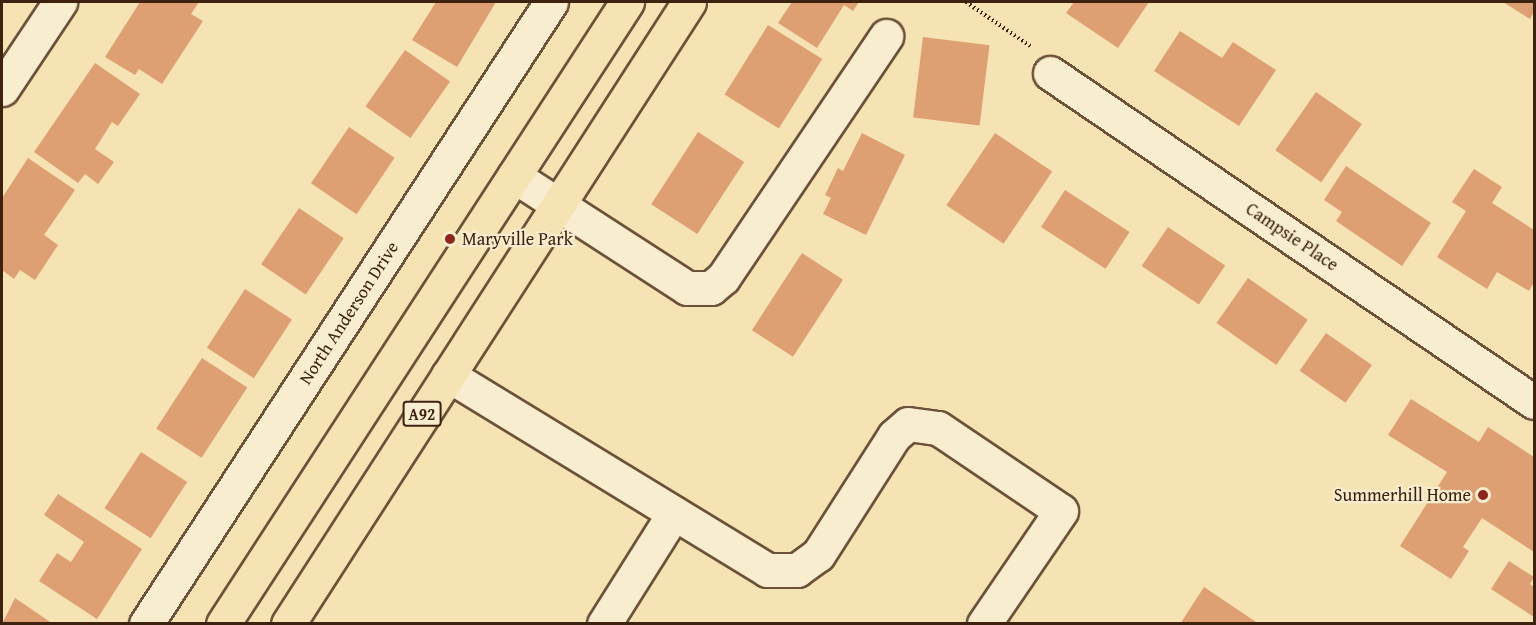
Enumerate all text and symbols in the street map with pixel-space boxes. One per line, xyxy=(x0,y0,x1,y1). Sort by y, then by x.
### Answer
street label: Campsie Place xyxy=(1242,198,1342,276)
place label: Maryville Park xyxy=(462,228,573,250)
marker: Maryville Park xyxy=(443,232,457,246)
street label: North Anderson Drive xyxy=(295,237,403,389)
road number: A92 xyxy=(402,401,442,427)
place label: Summerhill Home xyxy=(1334,484,1471,506)
marker: Summerhill Home xyxy=(1476,488,1490,502)

